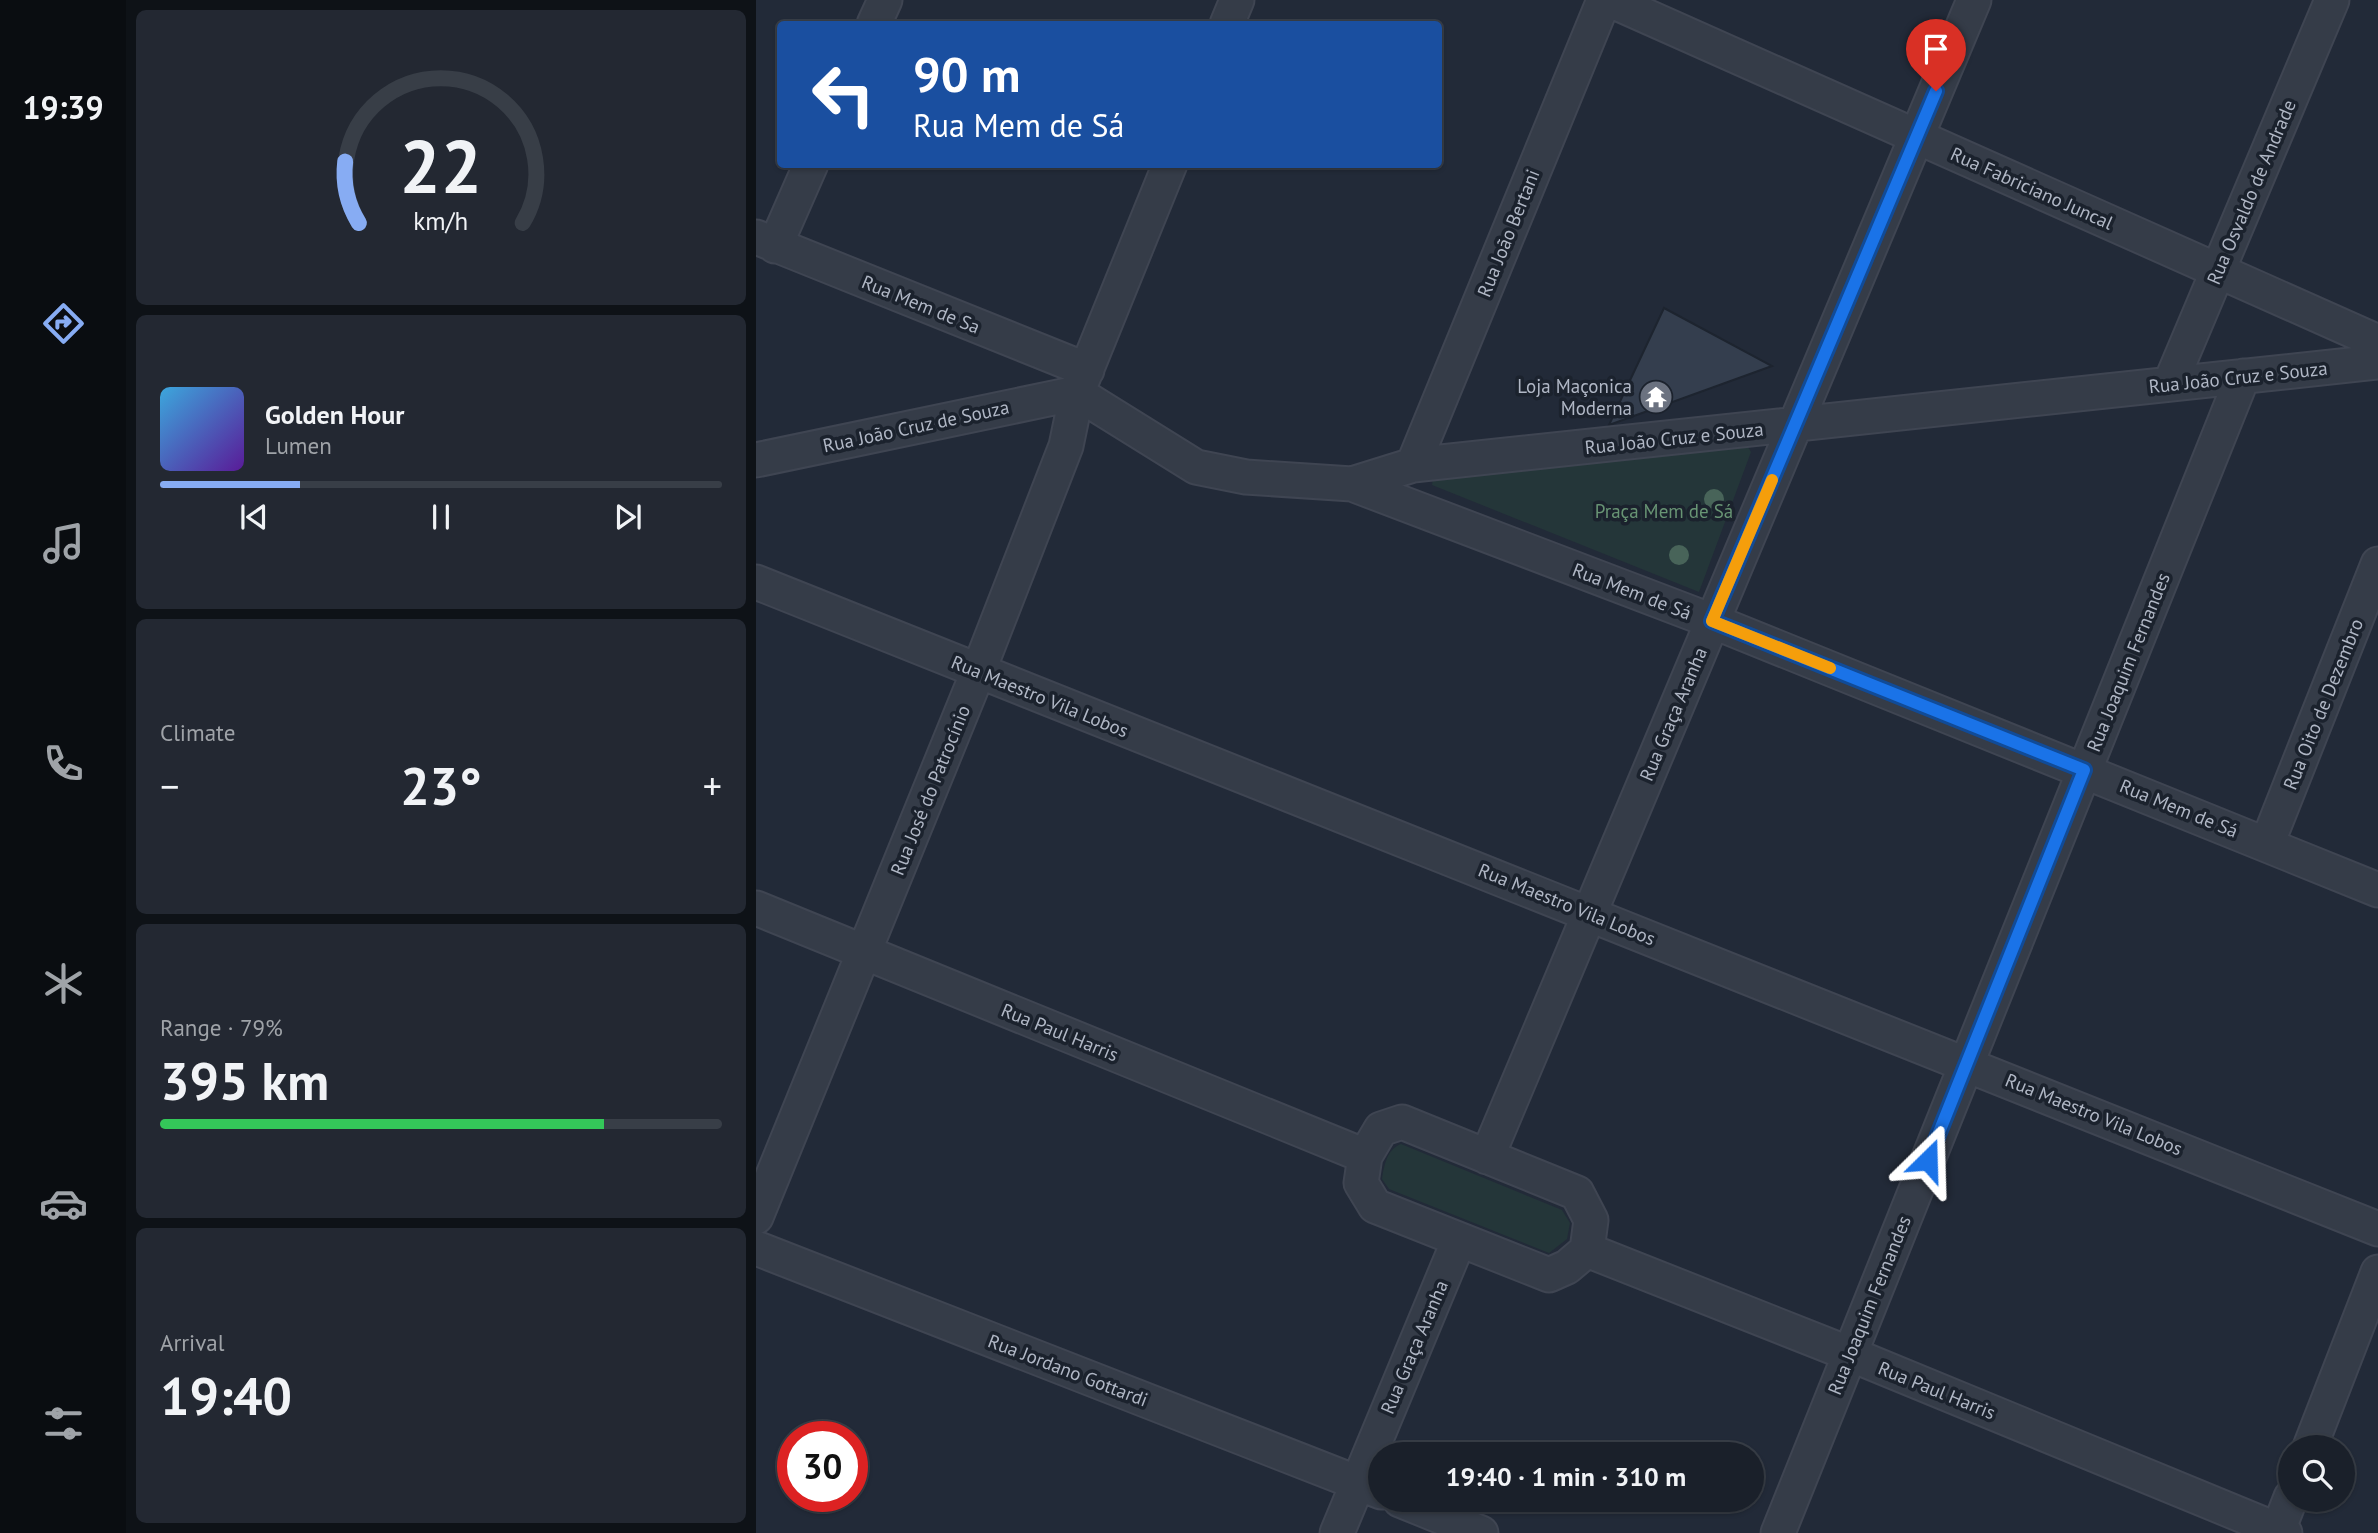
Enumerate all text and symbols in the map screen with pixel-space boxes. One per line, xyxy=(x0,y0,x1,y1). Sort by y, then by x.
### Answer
pin xyxy=(1906,19,1966,91)
icon: arrive xyxy=(1917,30,1955,68)
text: 90 m xyxy=(913,42,1020,106)
icon: left xyxy=(798,49,889,140)
text: 19:39 xyxy=(22,86,104,128)
street label: Rua Osvaldo de Andrade xyxy=(2201,96,2301,288)
text: Rua Mem de Sá xyxy=(913,104,1124,146)
text: 22 xyxy=(400,120,482,214)
street label: Rua Fabriciano Juncal xyxy=(1947,141,2117,235)
street label: Rua João Bertani xyxy=(1472,166,1544,300)
text: km/h xyxy=(414,205,468,237)
street label: Rua Mem de Sa xyxy=(858,269,984,339)
icon: directions xyxy=(39,299,88,348)
street label: Rua João Cruz e Souza xyxy=(2147,356,2329,398)
place label: Loja Maçonica Moderna xyxy=(1517,374,1632,420)
temple icon: Loja Maçonica Moderna xyxy=(1637,378,1675,416)
street label: Rua João Cruz de Souza xyxy=(821,395,1011,457)
text: Golden Hour xyxy=(265,398,404,431)
street label: Rua João Cruz e Souza xyxy=(1583,417,1765,459)
text: Lumen xyxy=(265,431,332,460)
icon: previous xyxy=(235,498,273,536)
icon: pause xyxy=(422,498,460,536)
icon: next xyxy=(609,498,647,536)
park label: Praça Mem de Sá xyxy=(1595,499,1733,523)
icon: music xyxy=(39,519,88,568)
street label: Rua Mem de Sá xyxy=(1569,557,1695,625)
street label: Rua Joaquim Fernandes xyxy=(2081,569,2175,755)
street label: Rua Oito de Dezembro xyxy=(2278,615,2368,793)
street label: Rua Graça Aranha xyxy=(1634,643,1712,785)
street label: Rua Maestro Vila Lobos xyxy=(948,650,1132,742)
street label: Rua José do Patrocínio xyxy=(885,701,975,879)
text: Climate xyxy=(160,718,235,747)
icon: phone xyxy=(39,739,88,788)
text: 23° xyxy=(400,752,482,819)
text: − xyxy=(160,761,179,810)
text: + xyxy=(703,761,722,810)
street label: Rua Mem de Sá xyxy=(2116,773,2242,843)
street label: Rua Maestro Vila Lobos xyxy=(1475,858,1659,950)
icon: climate xyxy=(39,959,88,1008)
street label: Rua Paul Harris xyxy=(998,998,1122,1066)
text: Range · 79% xyxy=(160,1013,283,1042)
text: 395 km xyxy=(160,1047,329,1114)
street label: Rua Maestro Vila Lobos xyxy=(2002,1068,2186,1160)
position arrow xyxy=(1891,1123,1965,1197)
icon: car xyxy=(39,1179,88,1228)
street label: Rua Joaquim Fernandes xyxy=(1822,1212,1916,1398)
street label: Rua Graça Aranha xyxy=(1375,1276,1453,1418)
text: Arrival xyxy=(160,1328,224,1357)
street label: Rua Jordano Gottardi xyxy=(985,1328,1151,1412)
street label: Rua Paul Harris xyxy=(1875,1356,1999,1424)
text: 19:40 xyxy=(160,1362,292,1429)
icon: filters xyxy=(39,1399,88,1448)
speed limit sign: 30 xyxy=(777,1421,868,1512)
map controls xyxy=(2278,1435,2355,1512)
button: search xyxy=(2278,1435,2355,1512)
text: 19:40 · 1 min · 310 m xyxy=(1446,1460,1686,1493)

